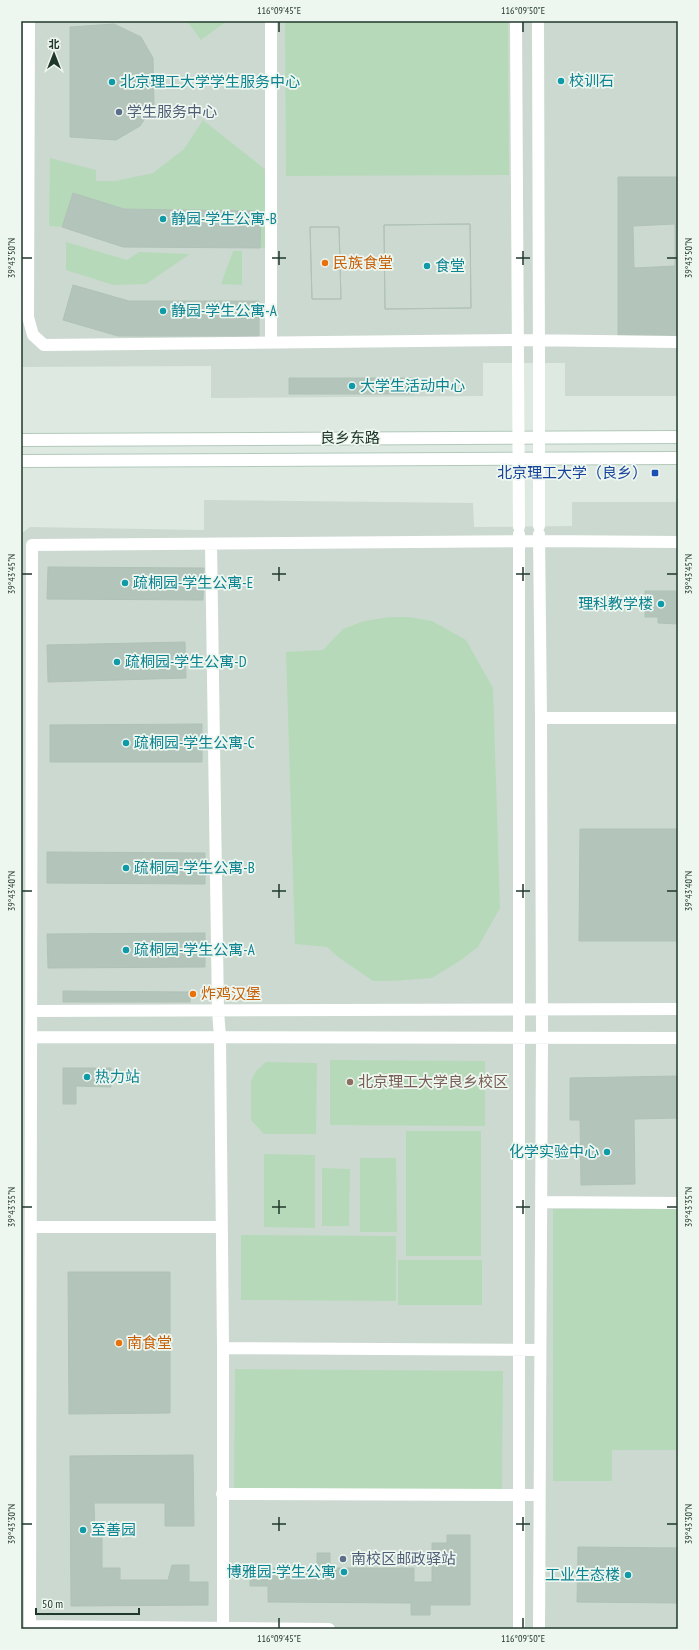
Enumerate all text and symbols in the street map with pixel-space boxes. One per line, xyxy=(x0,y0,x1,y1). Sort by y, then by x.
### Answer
text: 116°09'45"E xyxy=(257,4,301,17)
text: 116°09'50"E xyxy=(501,4,545,17)
north arrow xyxy=(34,34,74,74)
text: 北 xyxy=(49,37,60,51)
place label: 校训石 xyxy=(569,71,614,90)
place label: 北京理工大学学生服务中心 xyxy=(120,72,300,91)
marker: 校训石 xyxy=(556,76,566,86)
marker: 北京理工大学学生服务中心 xyxy=(107,77,117,87)
place label: 学生服务中心 xyxy=(127,102,217,121)
marker: 学生服务中心 xyxy=(114,107,124,117)
place label: 静园-学生公寓-B xyxy=(171,209,277,228)
marker: 静园-学生公寓-B xyxy=(158,214,168,224)
text: 39°43'50"N xyxy=(5,238,18,278)
text: 39°43'50"N xyxy=(682,238,695,278)
place label: 民族食堂 xyxy=(333,253,393,272)
place label: 食堂 xyxy=(435,256,465,275)
marker: 民族食堂 xyxy=(320,258,330,268)
marker: 食堂 xyxy=(422,261,432,271)
place label: 静园-学生公寓-A xyxy=(171,301,278,320)
marker: 静园-学生公寓-A xyxy=(158,306,168,316)
place label: 大学生活动中心 xyxy=(360,376,465,395)
marker: 大学生活动中心 xyxy=(347,381,357,391)
street label: 良乡东路 xyxy=(320,428,380,447)
place label: 北京理工大学（良乡） xyxy=(497,463,647,482)
marker: 北京理工大学（良乡） xyxy=(650,468,660,478)
text: 39°43'45"N xyxy=(5,554,18,594)
text: 39°43'45"N xyxy=(682,554,695,594)
place label: 疏桐园-学生公寓-E xyxy=(133,573,253,592)
marker: 疏桐园-学生公寓-E xyxy=(120,578,130,588)
place label: 理科教学楼 xyxy=(578,594,653,613)
marker: 理科教学楼 xyxy=(656,599,666,609)
place label: 疏桐园-学生公寓-D xyxy=(125,652,247,671)
marker: 疏桐园-学生公寓-D xyxy=(112,657,122,667)
place label: 疏桐园-学生公寓-C xyxy=(134,733,255,752)
marker: 疏桐园-学生公寓-C xyxy=(121,738,131,748)
place label: 疏桐园-学生公寓-B xyxy=(134,858,255,877)
marker: 疏桐园-学生公寓-B xyxy=(121,863,131,873)
text: 39°43'40"N xyxy=(5,871,18,911)
text: 39°43'40"N xyxy=(682,871,695,911)
place label: 疏桐园-学生公寓-A xyxy=(134,940,256,959)
marker: 疏桐园-学生公寓-A xyxy=(121,945,131,955)
place label: 炸鸡汉堡 xyxy=(201,984,261,1003)
marker: 炸鸡汉堡 xyxy=(188,989,198,999)
place label: 热力站 xyxy=(95,1067,140,1086)
marker: 热力站 xyxy=(82,1072,92,1082)
place label: 北京理工大学良乡校区 xyxy=(358,1072,508,1091)
marker: 北京理工大学良乡校区 xyxy=(345,1077,355,1087)
place label: 化学实验中心 xyxy=(509,1142,599,1161)
marker: 化学实验中心 xyxy=(602,1147,612,1157)
text: 39°43'35"N xyxy=(5,1187,18,1227)
text: 39°43'35"N xyxy=(682,1187,695,1227)
place label: 南食堂 xyxy=(127,1333,172,1352)
marker: 南食堂 xyxy=(114,1338,124,1348)
text: 39°43'30"N xyxy=(5,1504,18,1544)
text: 39°43'30"N xyxy=(682,1504,695,1544)
place label: 至善园 xyxy=(91,1520,136,1539)
marker: 至善园 xyxy=(78,1525,88,1535)
place label: 南校区邮政驿站 xyxy=(351,1549,456,1568)
marker: 南校区邮政驿站 xyxy=(338,1554,348,1564)
place label: 博雅园-学生公寓 xyxy=(227,1562,336,1581)
place label: 工业生态楼 xyxy=(545,1565,620,1584)
marker: 博雅园-学生公寓 xyxy=(339,1567,349,1577)
marker: 工业生态楼 xyxy=(623,1570,633,1580)
scale bar xyxy=(36,1590,139,1616)
text: 50 m xyxy=(42,1596,63,1611)
text: 116°09'45"E xyxy=(257,1632,301,1645)
text: 116°09'50"E xyxy=(501,1632,545,1645)

